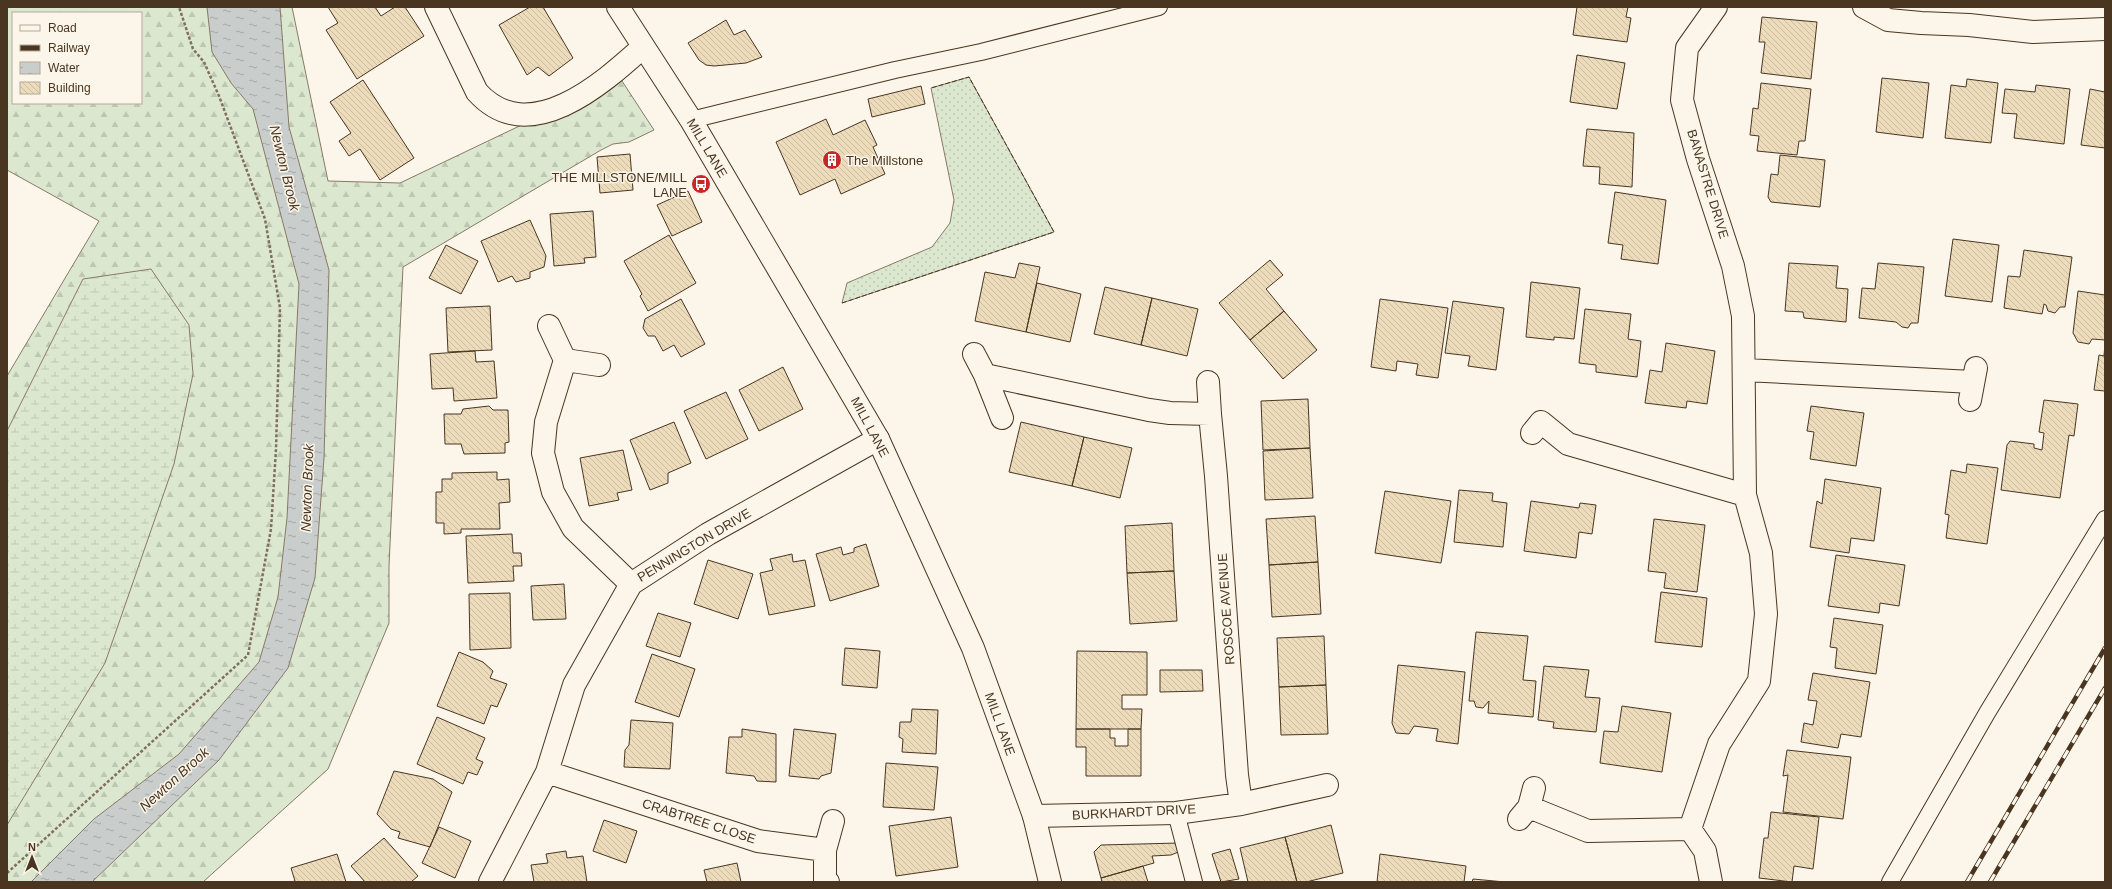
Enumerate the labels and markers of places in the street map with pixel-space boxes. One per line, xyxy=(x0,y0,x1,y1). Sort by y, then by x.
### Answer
building icon: The Millstone xyxy=(821,149,843,171)
place label: The Millstone xyxy=(846,153,923,168)
place label: THE MILLSTONE/MILL LANE xyxy=(551,170,687,200)
bus stop icon: THE MILLSTONE/MILL LANE xyxy=(690,173,712,195)

